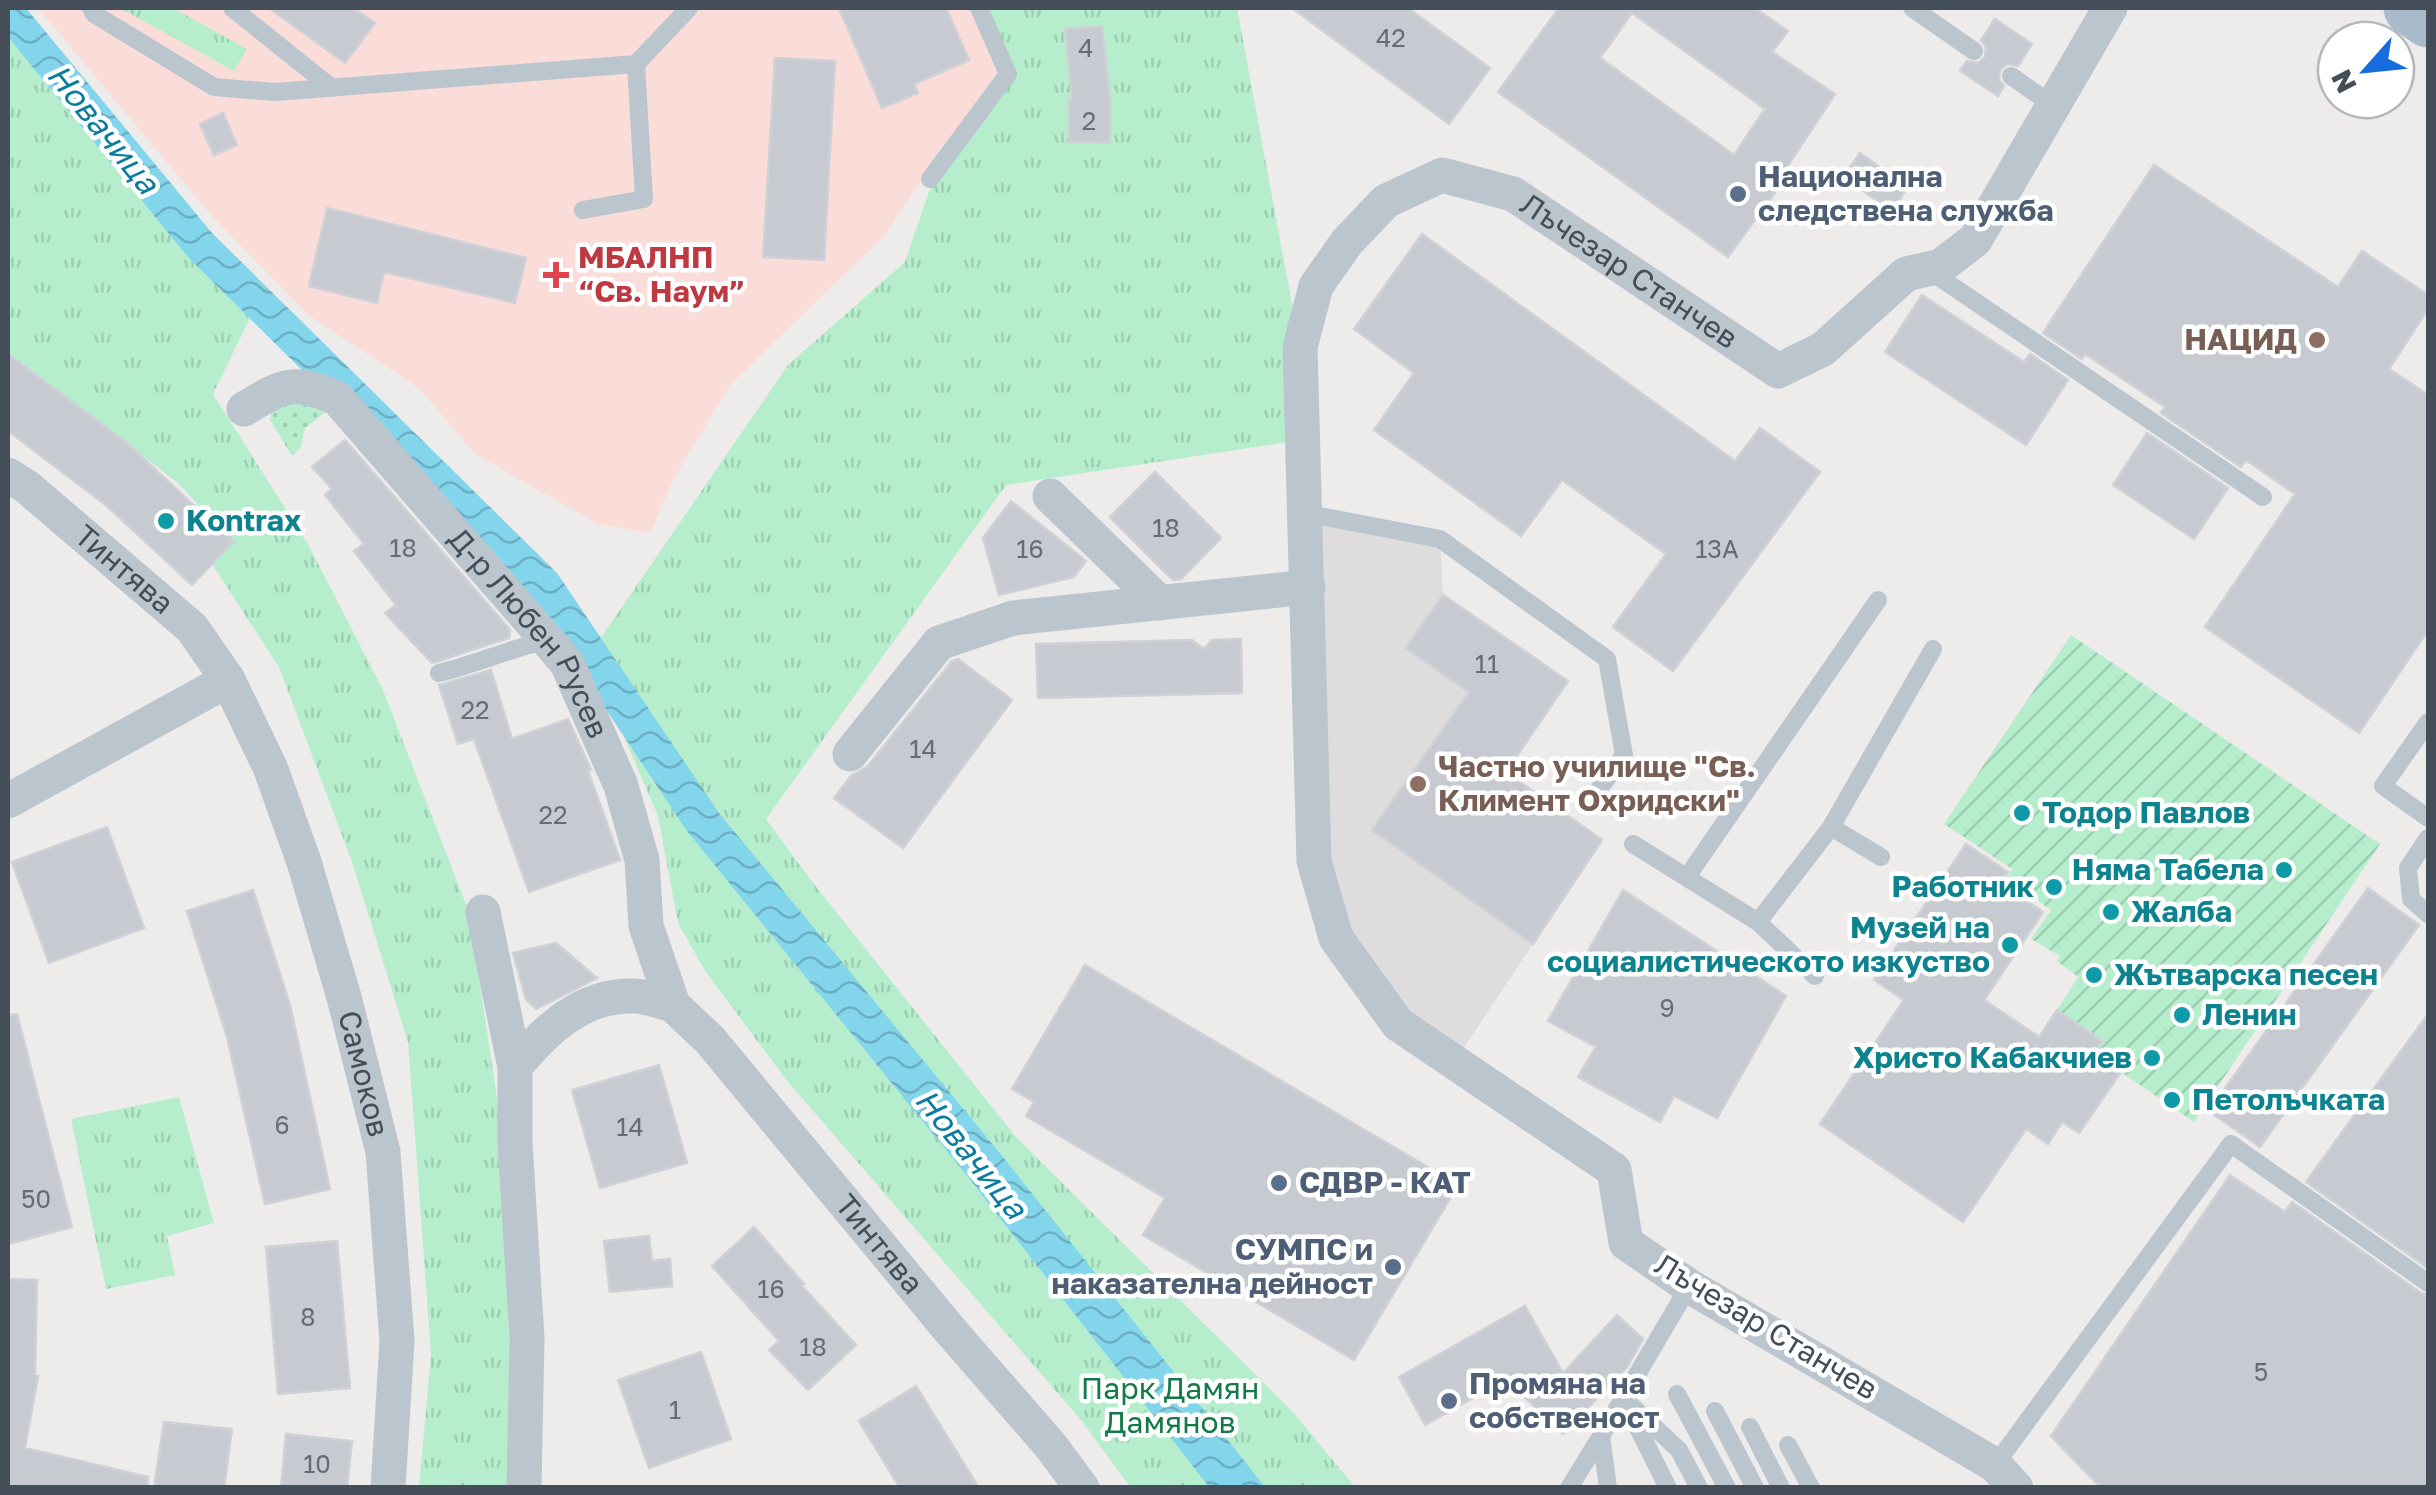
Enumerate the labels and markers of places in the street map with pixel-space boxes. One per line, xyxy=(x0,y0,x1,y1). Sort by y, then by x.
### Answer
place label: Национална следствена служба xyxy=(1758,158,2054,228)
marker: Национална следствена служба xyxy=(1727,183,1749,205)
place label: MБАЛНП “Св. Наум” xyxy=(578,239,745,309)
marker: MБАЛНП “Св. Наум” xyxy=(543,262,569,288)
place label: НАЦИД xyxy=(2184,321,2297,357)
marker: НАЦИД xyxy=(2306,329,2328,351)
place label: Kontrax xyxy=(186,502,302,538)
marker: Kontrax xyxy=(155,510,177,532)
place label: Частно училище "Св. Климент Охридски" xyxy=(1438,748,1756,818)
marker: Частно училище "Св. Климент Охридски" xyxy=(1407,773,1429,795)
place label: Тодор Павлов xyxy=(2042,794,2250,830)
marker: Тодор Павлов xyxy=(2011,802,2033,824)
place label: Няма Табела xyxy=(2072,851,2264,887)
marker: Няма Табела xyxy=(2273,859,2295,881)
place label: Работник xyxy=(1892,868,2035,904)
marker: Работник xyxy=(2043,876,2065,898)
place label: Жалба xyxy=(2131,893,2232,929)
marker: Жалба xyxy=(2100,901,2122,923)
place label: Музей на социалистическото изкуство xyxy=(1547,909,1990,979)
marker: Музей на социалистическото изкуство xyxy=(1999,934,2021,956)
place label: Жътварска песен xyxy=(2114,956,2378,992)
marker: Жътварска песен xyxy=(2083,964,2105,986)
place label: Ленин xyxy=(2202,996,2296,1032)
marker: Ленин xyxy=(2171,1004,2193,1026)
place label: Христо Кабакчиев xyxy=(1853,1039,2132,1075)
marker: Христо Кабакчиев xyxy=(2141,1047,2163,1069)
place label: Петолъчката xyxy=(2192,1081,2385,1117)
marker: Петолъчката xyxy=(2161,1089,2183,1111)
place label: СДВР - КАТ xyxy=(1299,1164,1471,1200)
marker: СДВР - КАТ xyxy=(1268,1172,1290,1194)
place label: СУМПС и наказателна дейност xyxy=(1051,1231,1373,1301)
marker: СУМПС и наказателна дейност xyxy=(1382,1256,1404,1278)
place label: Промяна на собственост xyxy=(1469,1365,1660,1435)
marker: Промяна на собственост xyxy=(1438,1390,1460,1412)

